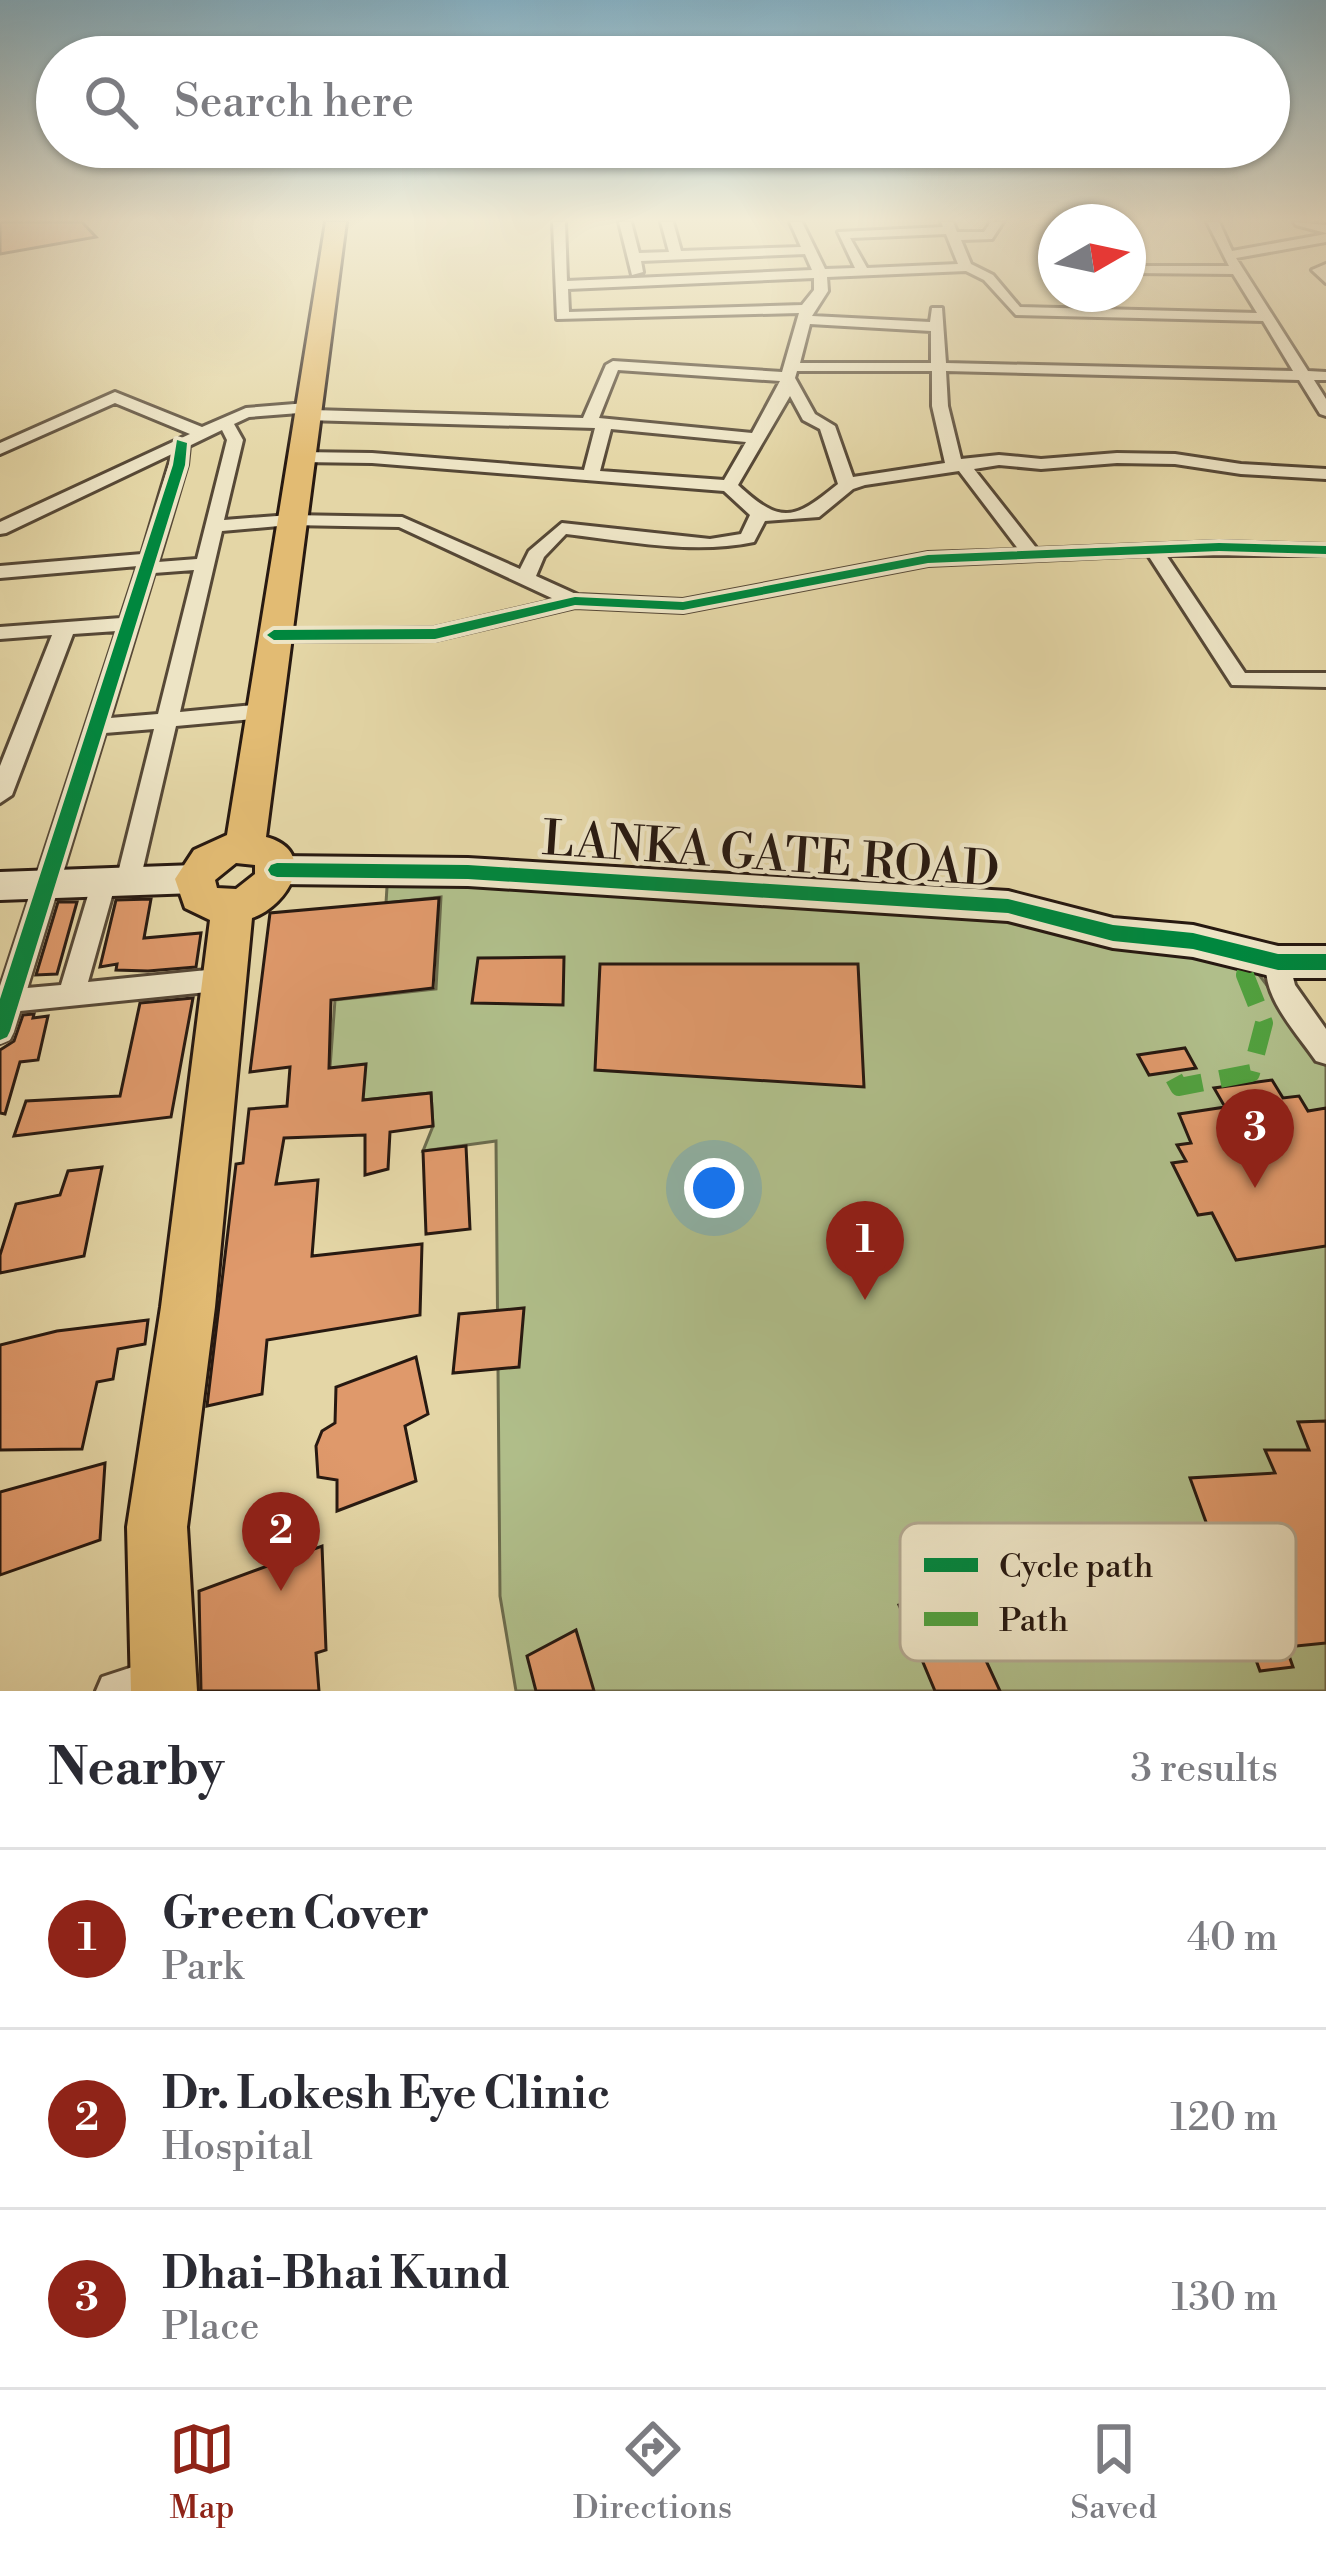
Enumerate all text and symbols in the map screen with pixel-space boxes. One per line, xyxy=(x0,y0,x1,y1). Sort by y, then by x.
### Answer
search box xyxy=(36,36,1290,168)
icon: search xyxy=(78,69,144,135)
text: Search here xyxy=(174,74,414,131)
north arrow xyxy=(1038,204,1146,312)
street label: LANKA GATE ROAD xyxy=(540,810,1001,902)
pin: 3 xyxy=(1216,1089,1294,1188)
your location xyxy=(684,1158,744,1218)
pin: 1 xyxy=(826,1201,904,1300)
pin: 2 xyxy=(242,1492,320,1591)
legend xyxy=(900,1523,1296,1661)
text: Cycle path xyxy=(999,1547,1153,1588)
text: Path xyxy=(999,1601,1068,1642)
text: Nearby xyxy=(48,1737,224,1801)
text: 3 results xyxy=(1130,1745,1278,1794)
text: Green Cover xyxy=(162,1886,429,1943)
text: 1 xyxy=(78,1914,96,1963)
text: 40 m xyxy=(1187,1914,1278,1963)
text: Park xyxy=(162,1943,243,1992)
text: Dr. Lokesh Eye Clinic xyxy=(162,2066,610,2123)
text: 2 xyxy=(75,2094,99,2143)
text: 120 m xyxy=(1170,2094,1278,2143)
text: Hospital xyxy=(162,2123,313,2172)
text: Dhai-Bhai Kund xyxy=(162,2246,510,2303)
text: 3 xyxy=(75,2274,99,2323)
text: 130 m xyxy=(1172,2274,1278,2323)
text: Place xyxy=(162,2303,259,2352)
tab: Map xyxy=(169,2416,235,2529)
tab: Directions xyxy=(573,2416,732,2529)
tab: Saved xyxy=(1070,2416,1157,2529)

